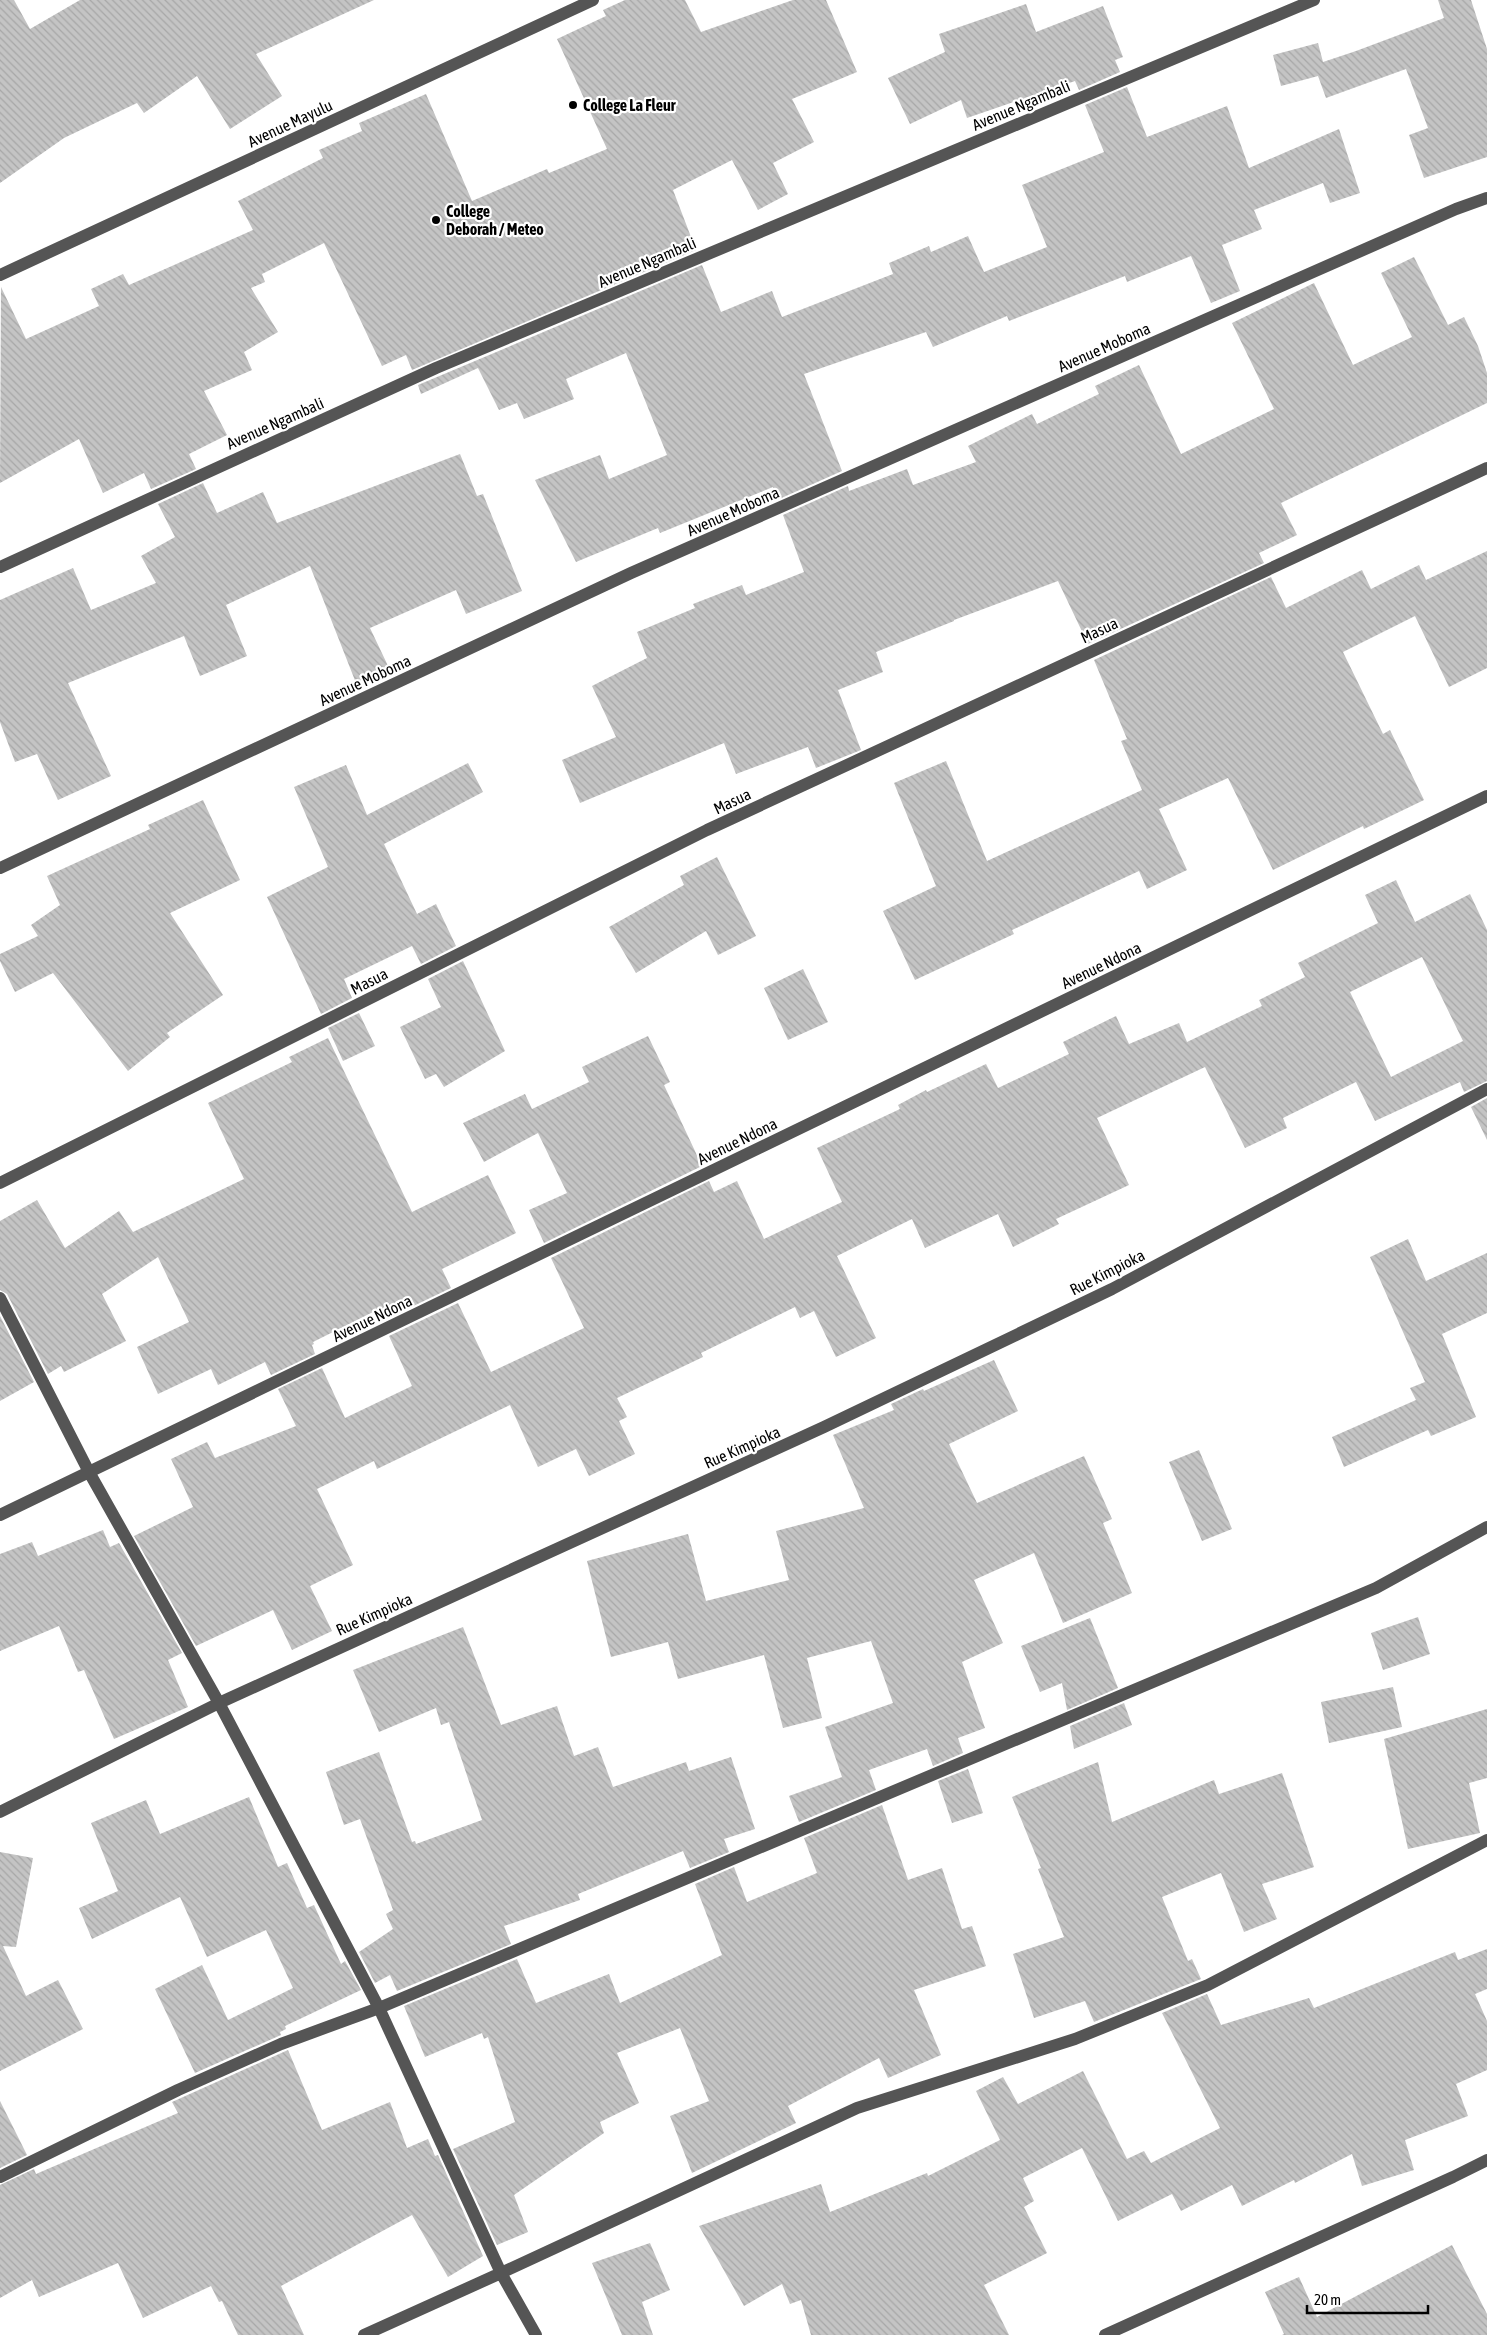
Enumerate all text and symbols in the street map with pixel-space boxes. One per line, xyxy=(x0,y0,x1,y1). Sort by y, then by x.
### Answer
street label: Avenue Ngambali xyxy=(969,76,1073,135)
street label: Avenue Mayulu xyxy=(245,96,335,151)
place label: College La Fleur xyxy=(583,96,676,114)
marker: College La Fleur xyxy=(567,99,579,111)
place label: College Deborah / Meteo xyxy=(446,202,544,238)
marker: College Deborah / Meteo xyxy=(430,214,442,226)
street label: Avenue Ngambali xyxy=(595,233,699,292)
street label: Avenue Moboma xyxy=(1055,319,1153,375)
street label: Avenue Ngambali xyxy=(224,394,327,453)
street label: Avenue Moboma xyxy=(684,483,782,539)
street label: Masua xyxy=(1078,614,1120,646)
street label: Avenue Moboma xyxy=(316,651,414,709)
street label: Masua xyxy=(711,785,753,817)
street label: Avenue Ndona xyxy=(1058,938,1144,992)
street label: Masua xyxy=(348,964,390,998)
street label: Avenue Ndona xyxy=(694,1114,780,1168)
street label: Rue Kimpioka xyxy=(1067,1245,1148,1299)
street label: Avenue Ndona xyxy=(329,1291,415,1345)
street label: Rue Kimpioka xyxy=(701,1422,783,1473)
street label: Rue Kimpioka xyxy=(333,1589,415,1640)
scale bar xyxy=(1307,2282,1428,2314)
text: 20 m xyxy=(1314,2291,1341,2308)

